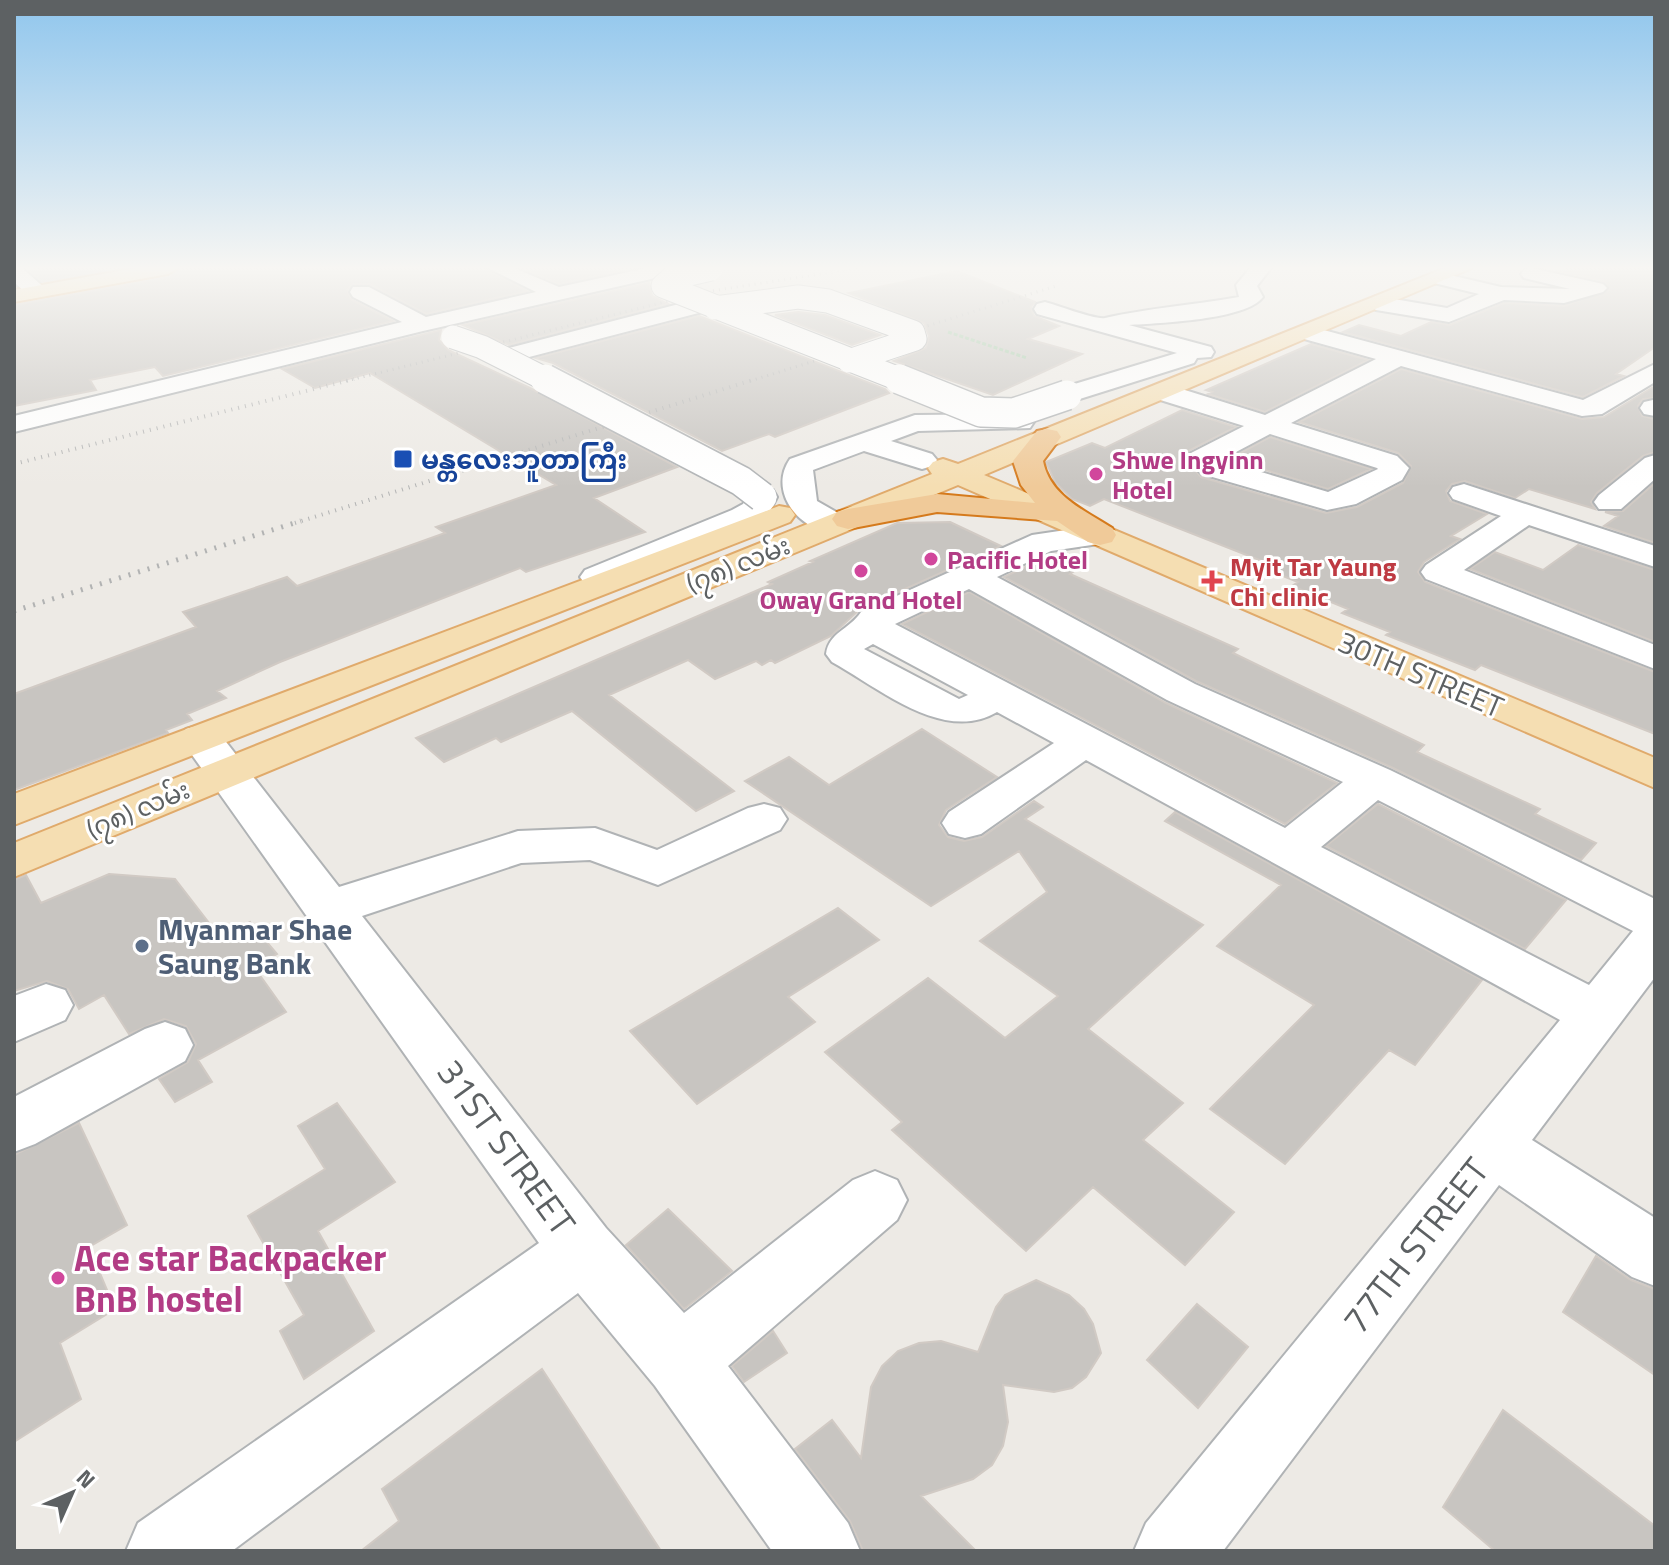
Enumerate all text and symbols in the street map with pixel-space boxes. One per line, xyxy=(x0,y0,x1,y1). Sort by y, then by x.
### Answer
place label: မန္တလေးဘူတာကြီး xyxy=(421,440,627,482)
place label: Shwe Ingyinn Hotel xyxy=(1112,440,1264,509)
marker: မန္တလေးဘူတာကြီး xyxy=(392,448,414,470)
marker: Shwe Ingyinn Hotel xyxy=(1087,465,1105,483)
street label: (၇၈) လမ်း xyxy=(680,525,797,604)
place label: Pacific Hotel xyxy=(947,540,1088,579)
place label: Myit Tar Yaung Chi clinic xyxy=(1230,547,1397,616)
marker: Pacific Hotel xyxy=(922,550,940,568)
marker: Oway Grand Hotel xyxy=(852,562,870,580)
marker: Myit Tar Yaung Chi clinic xyxy=(1201,570,1223,592)
place label: Oway Grand Hotel xyxy=(759,580,963,619)
street label: 30TH STREET xyxy=(1331,618,1511,730)
street label: (၇၈) လမ်း xyxy=(80,770,197,850)
place label: Myanmar Shae Saung Bank xyxy=(158,906,352,986)
marker: Myanmar Shae Saung Bank xyxy=(133,937,151,955)
street label: 31ST STREET xyxy=(424,1047,590,1247)
street label: 77TH STREET xyxy=(1328,1145,1502,1345)
place label: Ace star Backpacker BnB hostel xyxy=(74,1230,386,1326)
marker: Ace star Backpacker BnB hostel xyxy=(49,1269,67,1287)
north arrow xyxy=(32,1453,112,1533)
text: N xyxy=(69,1461,104,1496)

